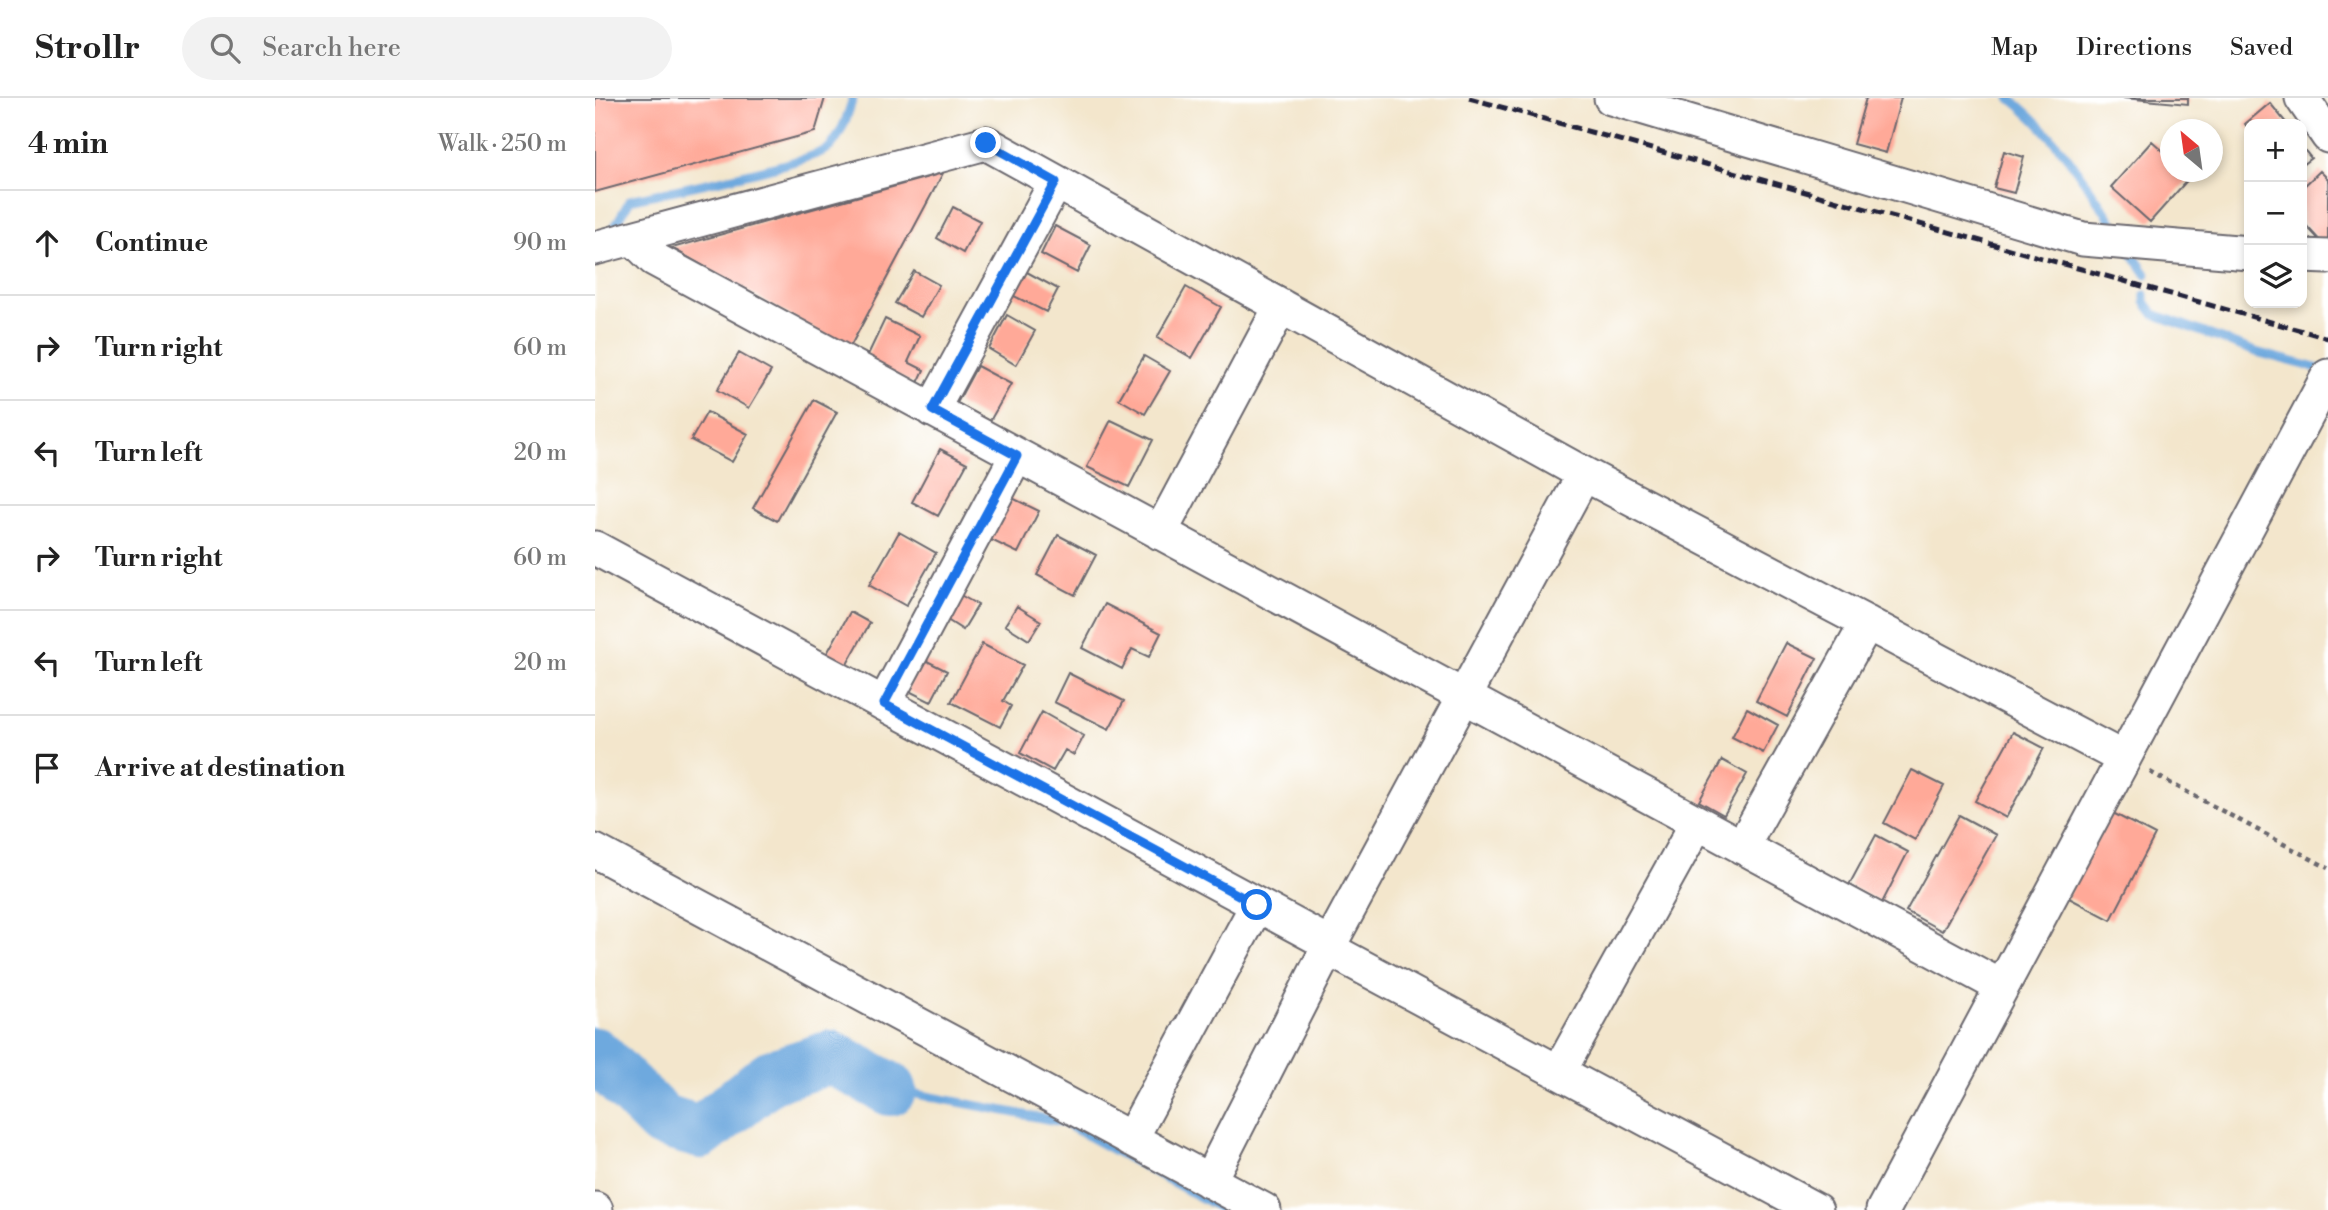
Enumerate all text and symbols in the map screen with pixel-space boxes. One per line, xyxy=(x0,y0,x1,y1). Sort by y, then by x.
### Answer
search box xyxy=(182,17,672,80)
text: Strollr xyxy=(35,28,140,69)
icon: search xyxy=(206,29,244,67)
text: Search here xyxy=(262,32,401,64)
text: Map xyxy=(1991,33,2038,63)
text: Directions xyxy=(2076,33,2192,63)
text: Saved xyxy=(2230,33,2293,63)
north arrow xyxy=(2160,119,2223,182)
map controls xyxy=(2244,119,2307,308)
button: + xyxy=(2244,119,2307,182)
text: 4 min xyxy=(28,125,108,163)
route end xyxy=(970,127,1001,158)
text: Walk · 250 m xyxy=(438,130,567,158)
button: − xyxy=(2244,182,2307,245)
icon: ahead xyxy=(28,224,66,262)
text: Continue xyxy=(95,227,208,259)
text: 90 m xyxy=(513,229,567,257)
button: layers xyxy=(2244,245,2307,308)
icon: right xyxy=(28,329,66,367)
text: Turn right xyxy=(95,332,223,364)
text: 60 m xyxy=(513,334,567,362)
icon: left xyxy=(28,434,66,472)
text: Turn left xyxy=(95,437,203,469)
text: 20 m xyxy=(514,439,567,467)
icon: right xyxy=(28,539,66,577)
text: Turn right xyxy=(95,542,223,574)
text: 60 m xyxy=(513,544,567,572)
icon: left xyxy=(28,644,66,682)
text: Turn left xyxy=(95,647,203,679)
text: 20 m xyxy=(514,649,567,677)
icon: arrive xyxy=(28,749,66,787)
text: Arrive at destination xyxy=(95,752,345,784)
route start xyxy=(1241,889,1272,920)

